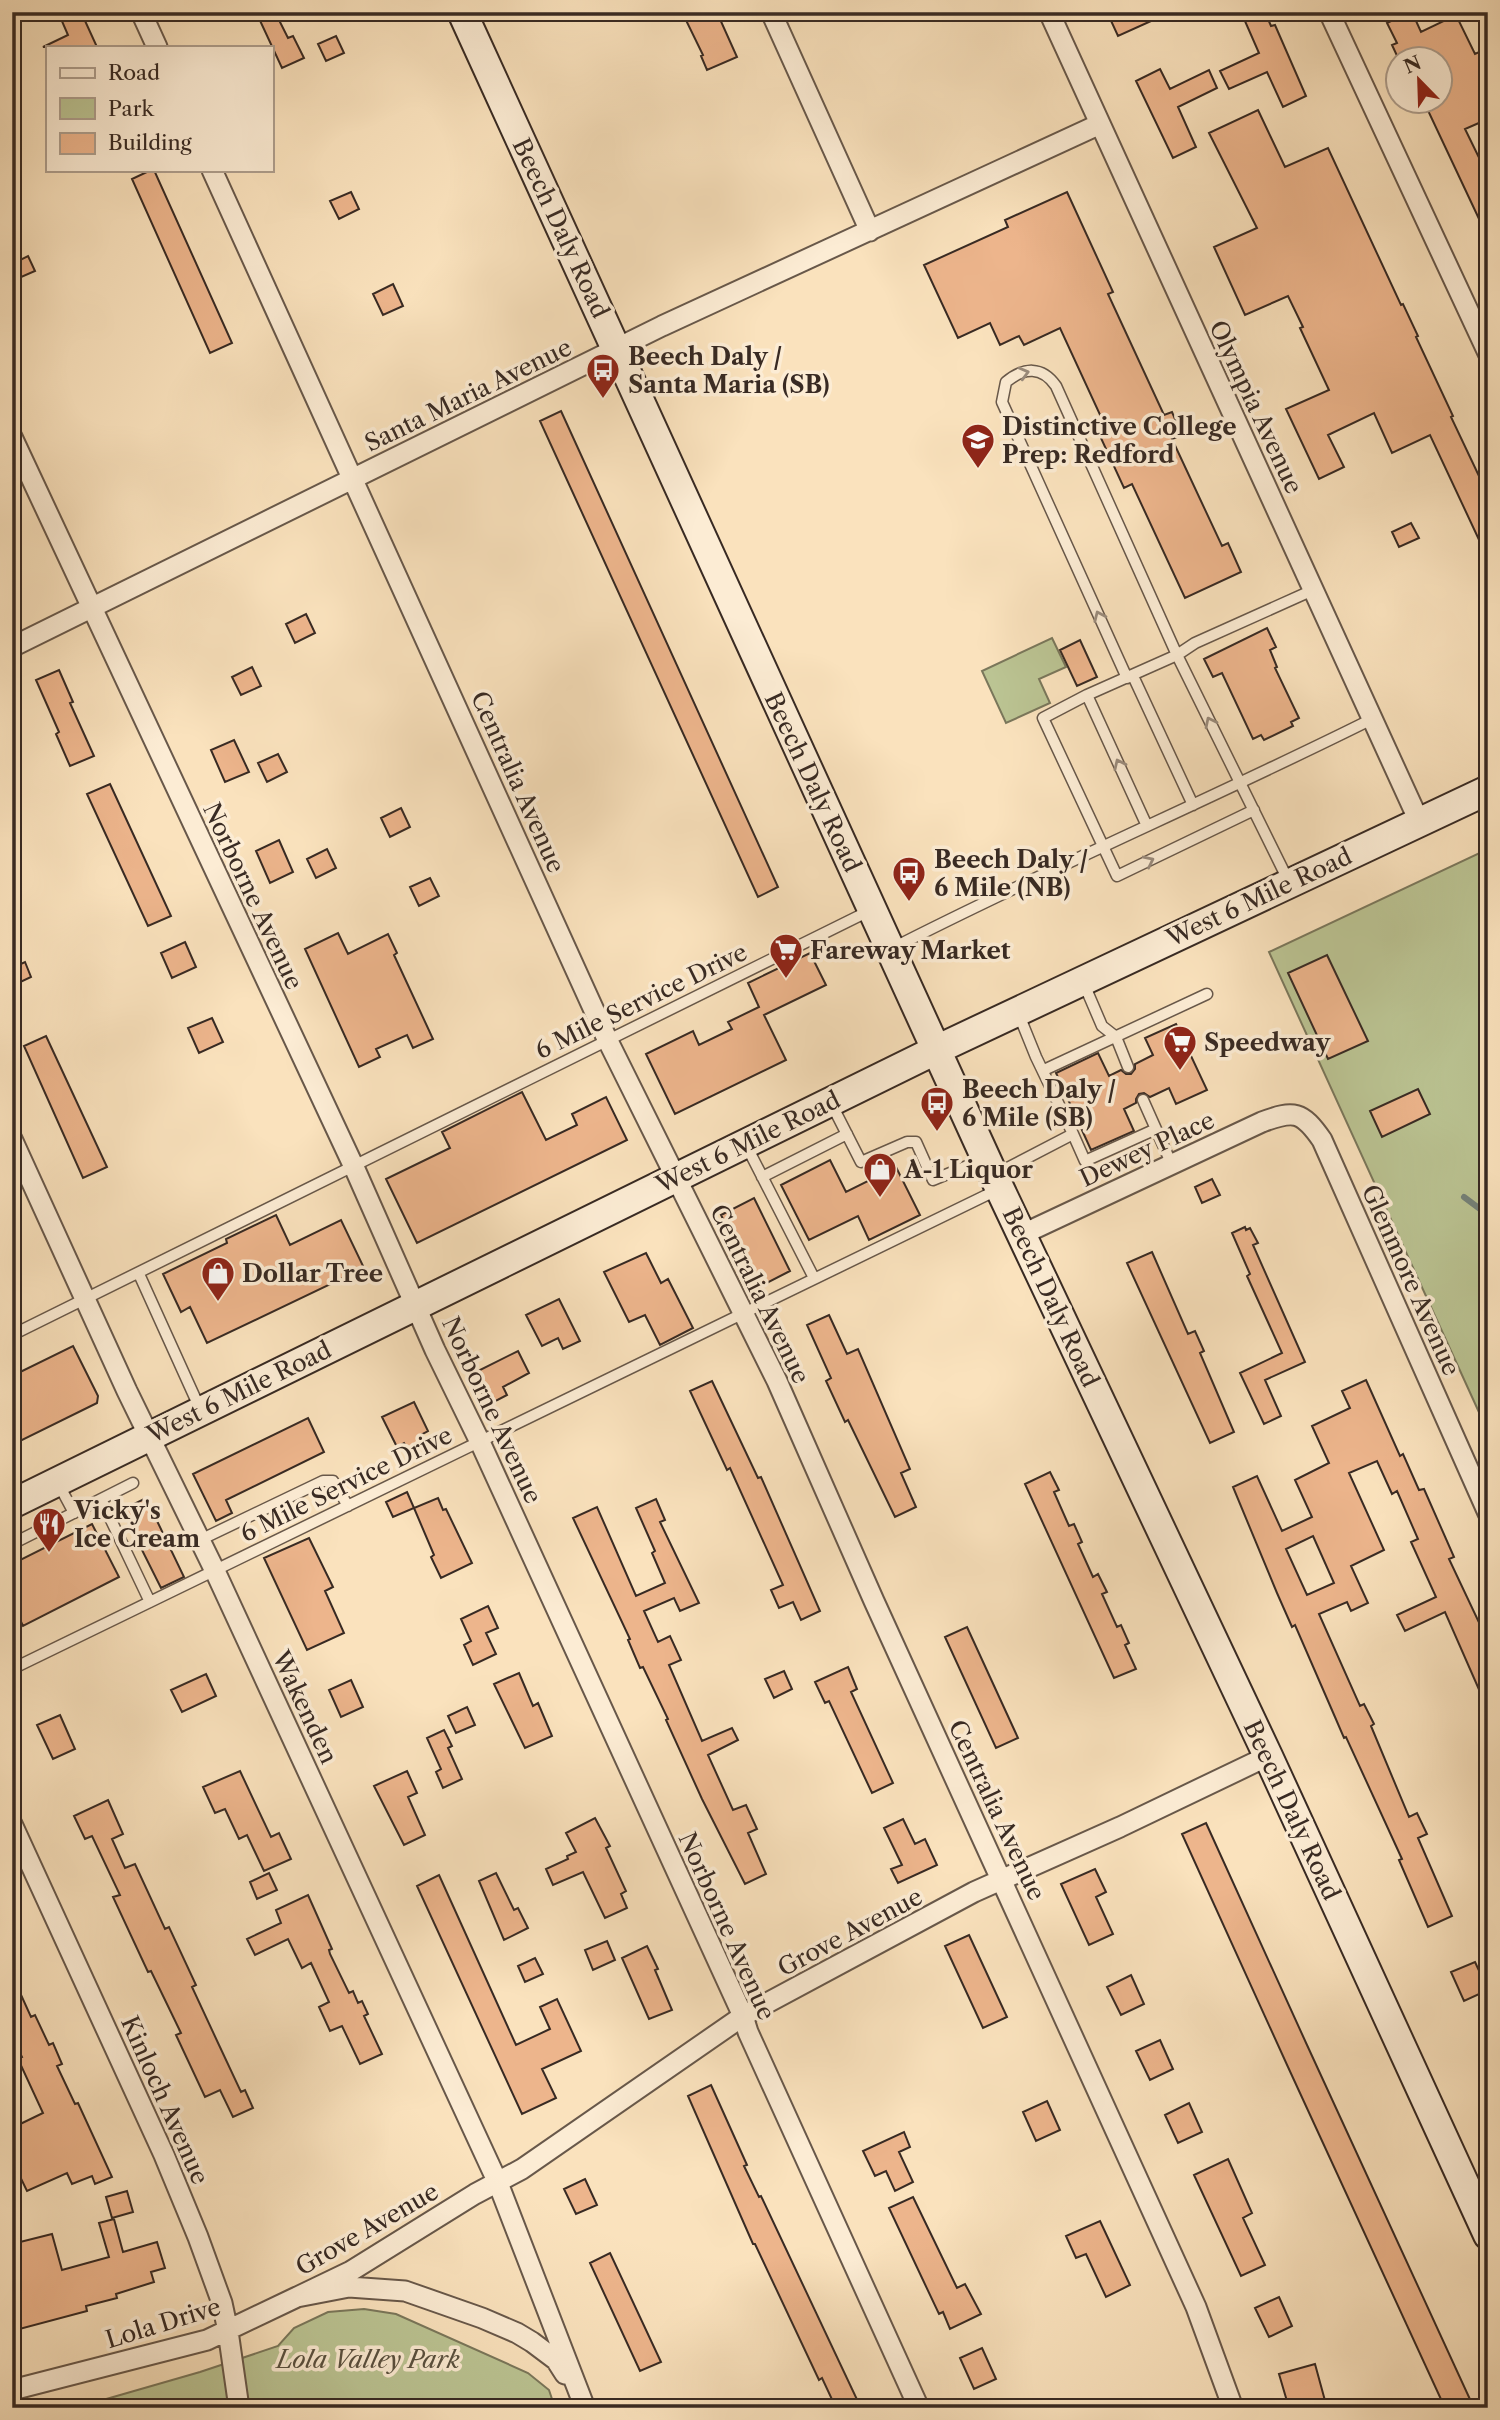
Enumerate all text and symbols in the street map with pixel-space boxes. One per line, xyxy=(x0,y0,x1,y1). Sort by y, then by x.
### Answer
legend xyxy=(46,46,273,172)
north arrow xyxy=(1384,46,1454,116)
text: N xyxy=(1400,51,1425,79)
text: Road xyxy=(108,60,160,85)
text: Park xyxy=(108,96,154,121)
text: Building xyxy=(108,130,193,155)
street label: Beech Daly Road xyxy=(507,133,616,323)
street label: Olympia Avenue xyxy=(1203,316,1309,498)
street label: Santa Maria Avenue xyxy=(360,332,576,458)
place label: Beech Daly / Santa Maria (SB) xyxy=(628,342,830,399)
bus stop icon: Beech Daly / Santa Maria (SB) xyxy=(584,351,622,400)
one-way arrow xyxy=(1018,367,1030,381)
place label: Distinctive College Prep: Redford xyxy=(1002,412,1237,469)
school or university icon: Distinctive College Prep: Redford xyxy=(959,421,997,470)
one-way arrow xyxy=(1093,611,1107,623)
street label: Centralia Avenue xyxy=(465,687,571,877)
street label: Beech Daly Road xyxy=(759,687,868,877)
one-way arrow xyxy=(1204,717,1218,729)
one-way arrow xyxy=(1113,759,1127,771)
street label: Norborne Avenue xyxy=(197,798,309,994)
street label: West 6 Mile Road xyxy=(1161,841,1357,953)
place label: Beech Daly / 6 Mile (NB) xyxy=(934,845,1088,902)
bus stop icon: Beech Daly / 6 Mile (NB) xyxy=(890,854,928,903)
one-way arrow xyxy=(1142,855,1155,869)
supermarket icon: Fareway Market xyxy=(767,931,805,980)
place label: Fareway Market xyxy=(810,936,1011,965)
street label: 6 Mile Service Drive xyxy=(530,937,752,1065)
supermarket icon: Speedway xyxy=(1161,1023,1199,1072)
place label: Speedway xyxy=(1204,1028,1332,1057)
place label: Beech Daly / 6 Mile (SB) xyxy=(962,1075,1116,1132)
bus stop icon: Beech Daly / 6 Mile (SB) xyxy=(918,1084,956,1133)
street label: West 6 Mile Road xyxy=(650,1085,845,1200)
street label: Dewey Place xyxy=(1075,1105,1219,1193)
shop icon: A-1 Liquor xyxy=(861,1150,899,1199)
place label: A-1 Liquor xyxy=(903,1155,1033,1184)
street label: Glenmore Avenue xyxy=(1356,1180,1466,1380)
street label: Centralia Avenue xyxy=(704,1200,816,1388)
street label: Beech Daly Road xyxy=(997,1202,1106,1392)
shop icon: Dollar Tree xyxy=(199,1254,237,1303)
place label: Dollar Tree xyxy=(242,1259,383,1288)
street label: Norborne Avenue xyxy=(436,1312,548,1508)
street label: West 6 Mile Road xyxy=(141,1335,336,1450)
street label: 6 Mile Service Drive xyxy=(235,1420,457,1548)
place label: Vicky's Ice Cream xyxy=(73,1496,200,1553)
restaurant icon: Vicky's Ice Cream xyxy=(30,1505,68,1554)
street label: Wakenden xyxy=(266,1645,344,1768)
street label: Centralia Avenue xyxy=(943,1715,1051,1905)
street label: Beech Daly Road xyxy=(1238,1715,1347,1905)
street label: Norborne Avenue xyxy=(673,1828,781,2024)
street label: Grove Avenue xyxy=(773,1882,927,1982)
street label: Kinloch Avenue xyxy=(115,2011,215,2189)
street label: Grove Avenue xyxy=(291,2177,443,2281)
street label: Lola Drive xyxy=(102,2292,224,2354)
park label: Lola Valley Park xyxy=(274,2345,460,2374)

